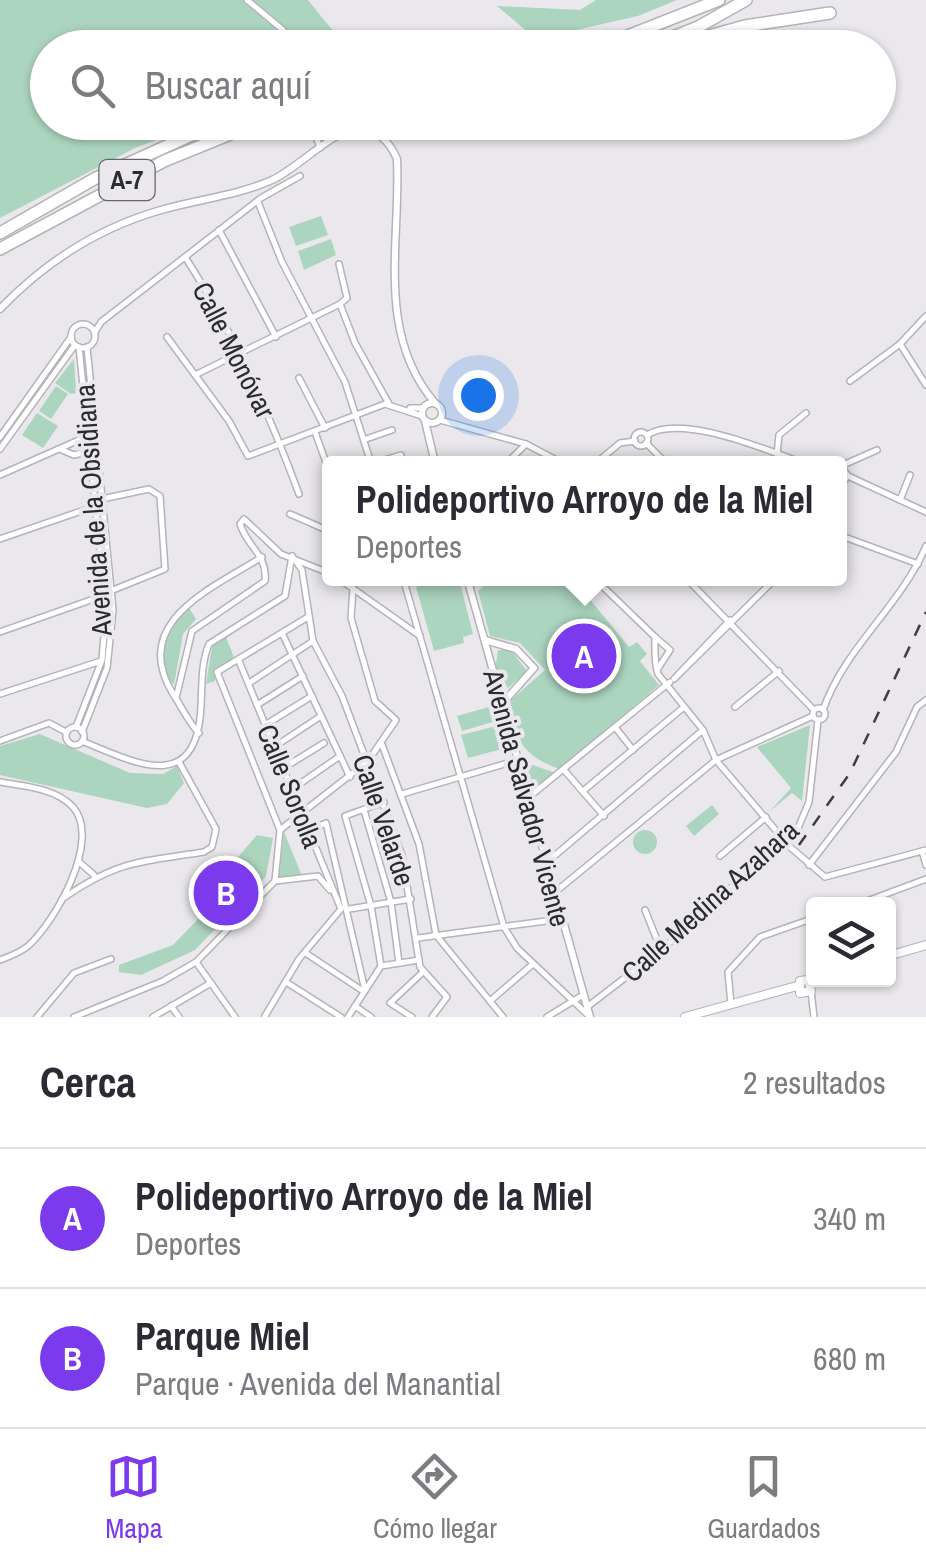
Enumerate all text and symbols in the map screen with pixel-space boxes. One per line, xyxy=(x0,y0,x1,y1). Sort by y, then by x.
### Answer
search box xyxy=(30,30,896,140)
icon: search xyxy=(65,58,120,113)
text: Buscar aquí xyxy=(145,60,311,111)
road number: A-7 xyxy=(100,160,154,200)
street label: Calle Monóvar xyxy=(183,275,285,425)
your location xyxy=(453,370,504,421)
street label: Avenida de la Obsidiana xyxy=(65,383,121,638)
popup xyxy=(322,456,847,586)
text: Polideportivo Arroyo de la Miel xyxy=(356,474,813,525)
text: Deportes xyxy=(356,525,462,568)
pin: A xyxy=(552,618,616,694)
street label: Avenida Salvador Vicente xyxy=(474,664,580,931)
street label: Calle Sorolla xyxy=(248,719,332,854)
street label: Calle Velarde xyxy=(344,749,424,891)
street label: Calle Medina Azahara xyxy=(613,811,807,991)
pin: B xyxy=(194,856,258,930)
map controls xyxy=(806,897,896,987)
button: layers xyxy=(806,897,896,987)
text: Cerca xyxy=(40,1054,136,1110)
text: 2 resultados xyxy=(743,1061,886,1104)
text: Polideportivo Arroyo de la Miel xyxy=(135,1171,593,1222)
text: A xyxy=(63,1197,82,1240)
text: 340 m xyxy=(813,1197,886,1240)
text: Deportes xyxy=(135,1222,241,1265)
text: Parque Miel xyxy=(135,1311,310,1362)
text: B xyxy=(63,1337,82,1380)
text: 680 m xyxy=(813,1337,886,1380)
text: Parque · Avenida del Manantial xyxy=(135,1362,501,1405)
tab: Mapa xyxy=(105,1449,163,1547)
tab: Cómo llegar xyxy=(373,1449,497,1547)
tab: Guardados xyxy=(707,1449,821,1547)

